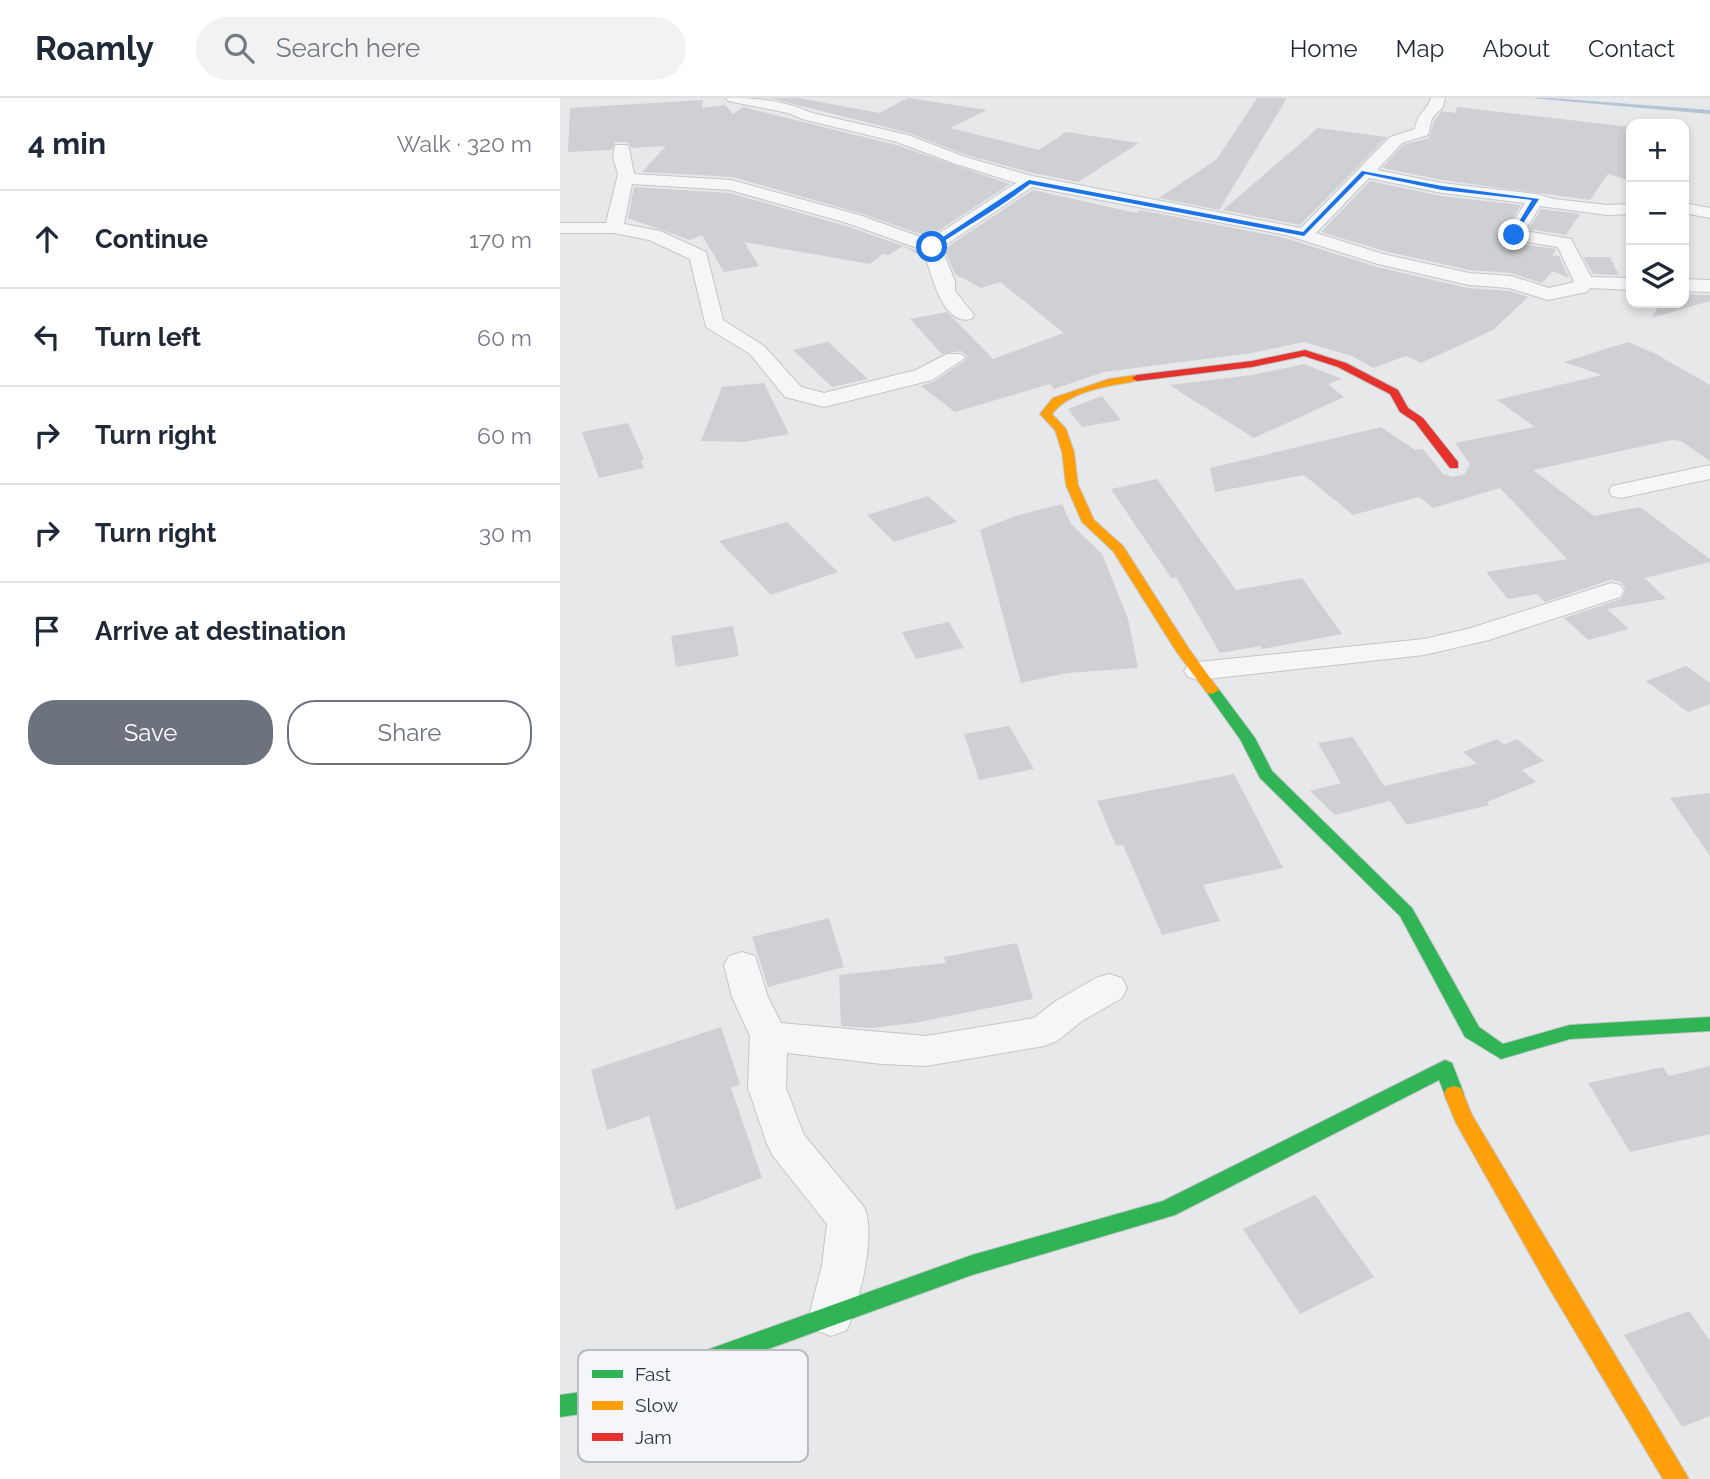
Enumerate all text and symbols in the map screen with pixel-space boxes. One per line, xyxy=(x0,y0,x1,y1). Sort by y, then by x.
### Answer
search box xyxy=(196,17,686,80)
text: Roamly xyxy=(35,29,154,68)
icon: search xyxy=(220,29,258,67)
text: Search here xyxy=(276,33,420,63)
text: Home xyxy=(1290,34,1358,63)
text: Map xyxy=(1396,34,1444,63)
text: About xyxy=(1482,34,1550,63)
text: Contact xyxy=(1588,34,1675,63)
map controls xyxy=(1626,119,1689,308)
button: + xyxy=(1626,119,1689,182)
text: 4 min xyxy=(28,126,106,161)
text: Walk · 320 m xyxy=(397,130,532,157)
button: − xyxy=(1626,182,1689,245)
route end xyxy=(1498,219,1529,250)
icon: ahead xyxy=(28,220,66,258)
text: Continue xyxy=(95,224,208,254)
text: 170 m xyxy=(469,226,532,253)
route start xyxy=(916,231,947,262)
button: layers xyxy=(1626,245,1689,308)
icon: left xyxy=(28,318,66,356)
text: Turn left xyxy=(95,322,201,352)
text: 60 m xyxy=(477,324,532,351)
icon: right xyxy=(28,416,66,454)
text: Turn right xyxy=(95,420,216,450)
text: 60 m xyxy=(477,422,532,449)
icon: right xyxy=(28,514,66,552)
text: Turn right xyxy=(95,518,216,548)
text: 30 m xyxy=(479,520,532,547)
icon: arrive xyxy=(28,612,66,650)
text: Arrive at destination xyxy=(95,616,346,646)
button: Save xyxy=(28,700,273,765)
button: Share xyxy=(287,700,532,765)
legend xyxy=(578,1350,808,1462)
text: Fast xyxy=(635,1363,671,1385)
text: Slow xyxy=(635,1394,679,1416)
text: Jam xyxy=(635,1426,672,1448)

